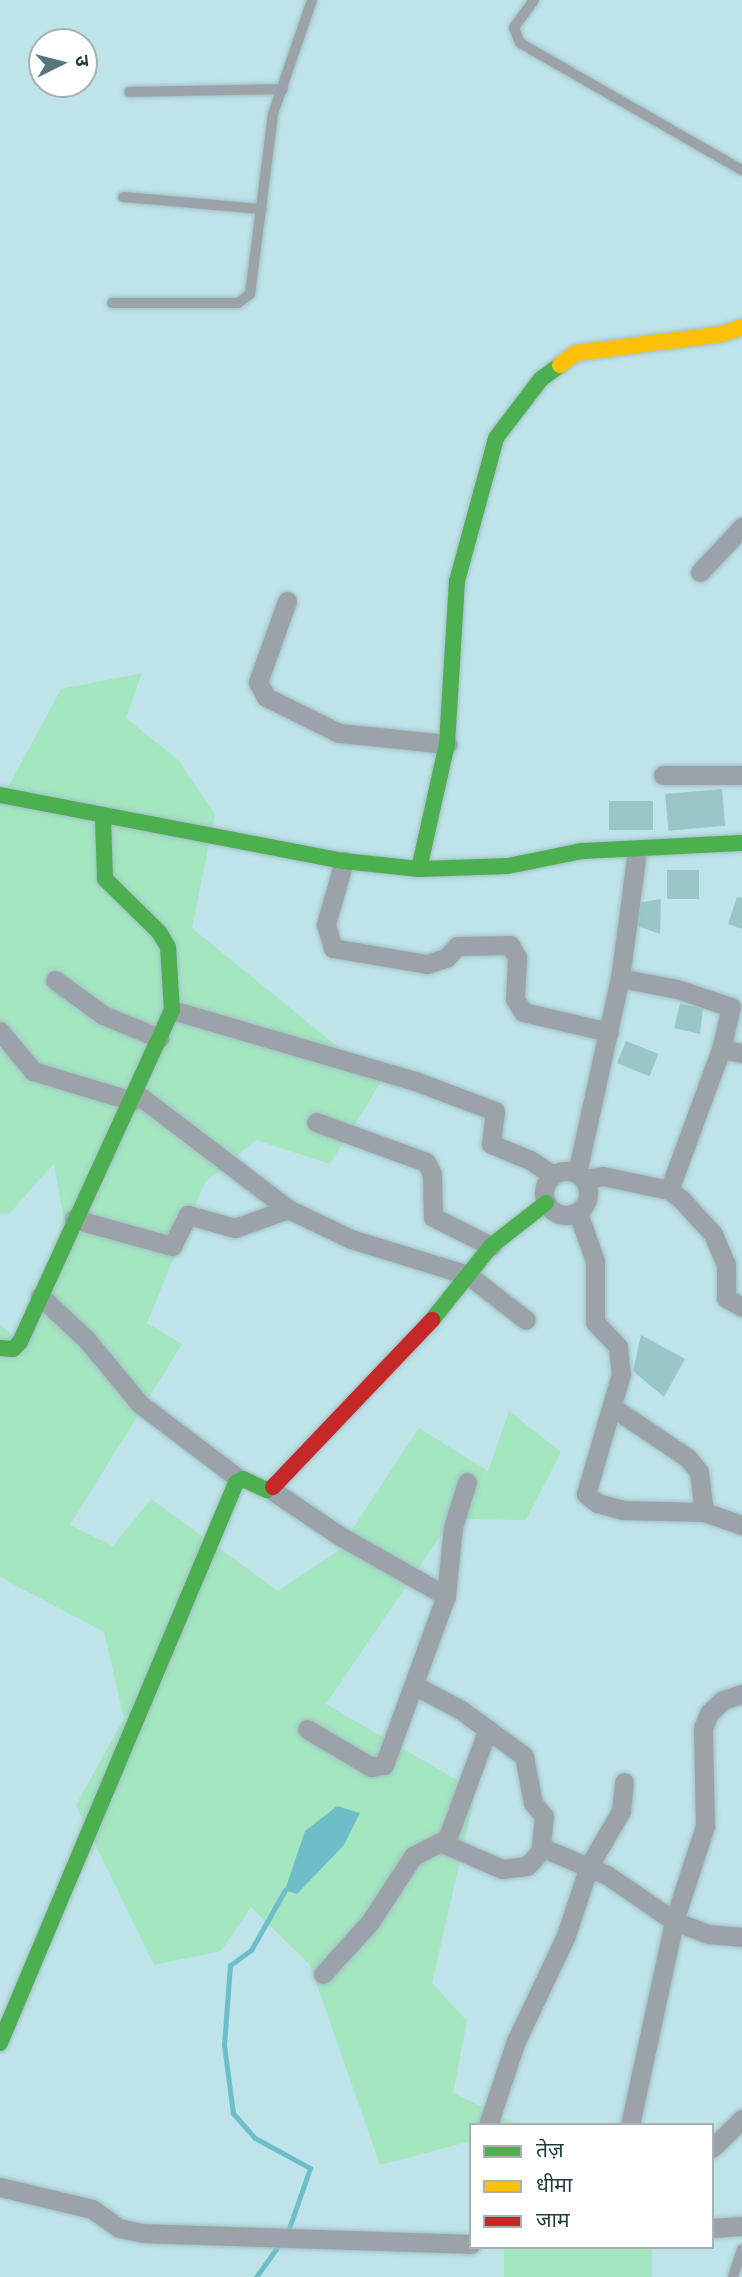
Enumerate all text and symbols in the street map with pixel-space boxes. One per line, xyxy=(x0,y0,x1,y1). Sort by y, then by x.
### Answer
north arrow xyxy=(28,28,98,98)
text: उ xyxy=(70,54,94,68)
legend xyxy=(469,2123,714,2249)
text: तेज़ xyxy=(536,2137,564,2162)
text: धीमा xyxy=(536,2172,572,2197)
text: जाम xyxy=(536,2207,570,2232)

